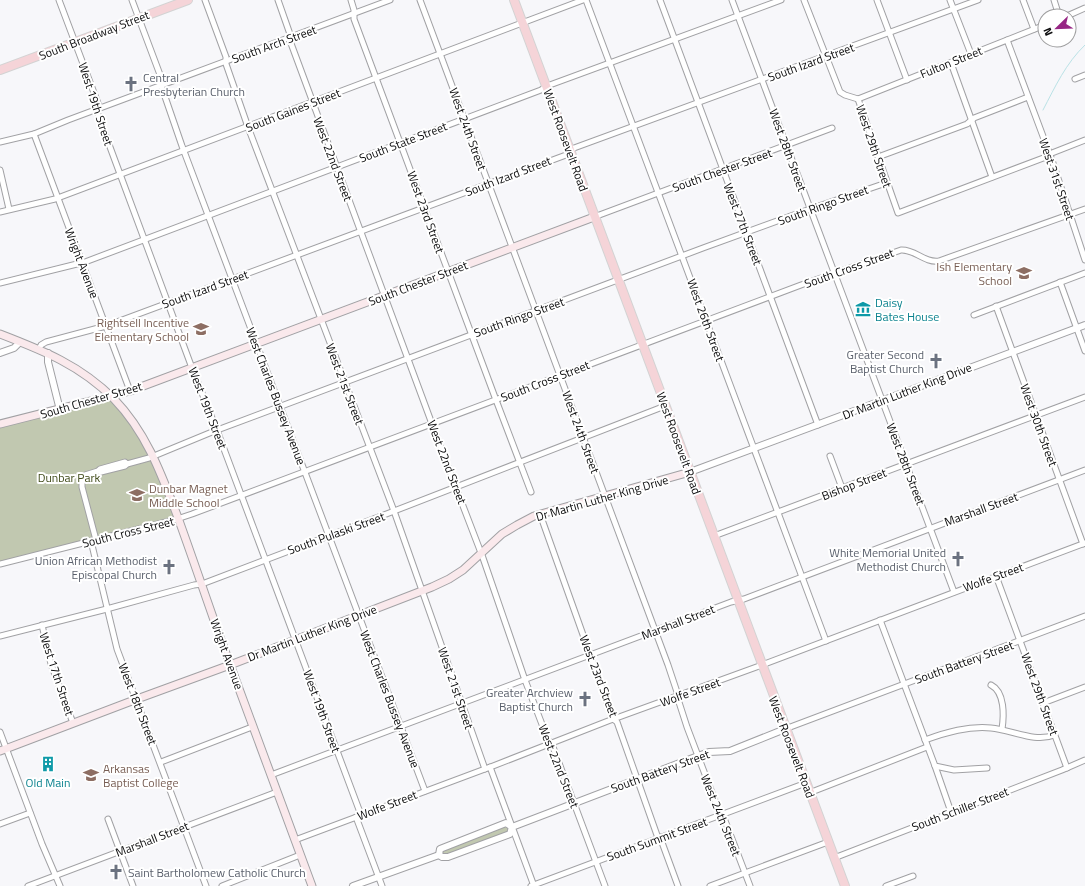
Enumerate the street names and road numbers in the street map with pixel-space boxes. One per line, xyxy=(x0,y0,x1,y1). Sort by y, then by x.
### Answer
street label: South Broadway Street xyxy=(36,5,153,65)
street label: South Arch Street xyxy=(229,20,320,68)
street label: South Izard Street xyxy=(765,37,858,86)
street label: Fulton Street xyxy=(917,41,986,83)
street label: West 19th Street xyxy=(74,60,119,149)
street label: South Gaines Street xyxy=(243,83,344,137)
street label: West 24th Street xyxy=(444,85,492,174)
street label: West Roosevelt Road xyxy=(539,86,593,194)
street label: West 29th Street xyxy=(851,102,897,191)
street label: West 28th Street xyxy=(764,106,812,195)
street label: West 22nd Street xyxy=(308,114,358,205)
street label: South State Street xyxy=(356,116,451,168)
street label: West 31st Street xyxy=(1034,135,1080,223)
street label: South Chester Street xyxy=(669,143,775,197)
street label: South Izard Street xyxy=(462,151,555,201)
street label: West 23rd Street xyxy=(402,168,450,257)
street label: West 27th Street xyxy=(719,180,768,269)
street label: South Ringo Street xyxy=(775,180,872,230)
street label: Wright Avenue xyxy=(60,225,104,301)
street label: South Cross Street xyxy=(802,243,897,293)
street label: South Chester Street xyxy=(366,255,471,311)
street label: South Izard Street xyxy=(159,264,252,313)
street label: West 26th Street xyxy=(682,276,730,365)
street label: South Ringo Street xyxy=(471,292,568,342)
street label: West Charles Bussey Avenue xyxy=(241,324,311,468)
street label: West 21st Street xyxy=(321,341,370,428)
street label: South Cross Street xyxy=(498,355,593,407)
street label: Dr Martin Luther King Drive xyxy=(840,358,974,424)
street label: West 19th Street xyxy=(184,364,233,453)
street label: South Chester Street xyxy=(38,376,145,424)
street label: West 30th Street xyxy=(1015,381,1063,470)
street label: West 24th Street xyxy=(557,388,605,477)
street label: West Roosevelt Road xyxy=(652,389,706,497)
street label: West 22nd Street xyxy=(422,417,472,508)
street label: West 28th Street xyxy=(882,420,931,509)
street label: Bishop Street xyxy=(819,463,890,505)
street label: Dr Martin Luther King Drive xyxy=(533,470,671,526)
street label: Marshall Street xyxy=(941,487,1021,531)
street label: South Pulaski Street xyxy=(285,506,388,559)
street label: South Cross Street xyxy=(80,511,177,553)
street label: Wolfe Street xyxy=(960,557,1027,597)
street label: Marshall Street xyxy=(638,599,718,645)
street label: Dr Martin Luther King Drive xyxy=(245,600,379,666)
street label: Wright Avenue xyxy=(205,616,249,692)
street label: West Charles Bussey Avenue xyxy=(355,627,425,771)
street label: West 17th Street xyxy=(35,630,80,719)
street label: West 23rd Street xyxy=(575,632,624,720)
street label: South Battery Street xyxy=(912,635,1017,689)
street label: West 21st Street xyxy=(433,644,479,732)
street label: West 29th Street xyxy=(1016,650,1064,739)
street label: West 18th Street xyxy=(114,660,163,749)
street label: West 19th Street xyxy=(298,667,346,756)
street label: Wolfe Street xyxy=(657,672,724,712)
street label: West Roosevelt Road xyxy=(764,693,820,801)
street label: West 22nd Street xyxy=(534,721,585,811)
street label: South Battery Street xyxy=(608,744,713,798)
street label: West 24th Street xyxy=(696,771,746,859)
street label: South Schiller Street xyxy=(909,781,1012,836)
street label: Wolfe Street xyxy=(354,785,421,825)
street label: South Summit Street xyxy=(604,812,711,866)
street label: Marshall Street xyxy=(112,816,192,862)

